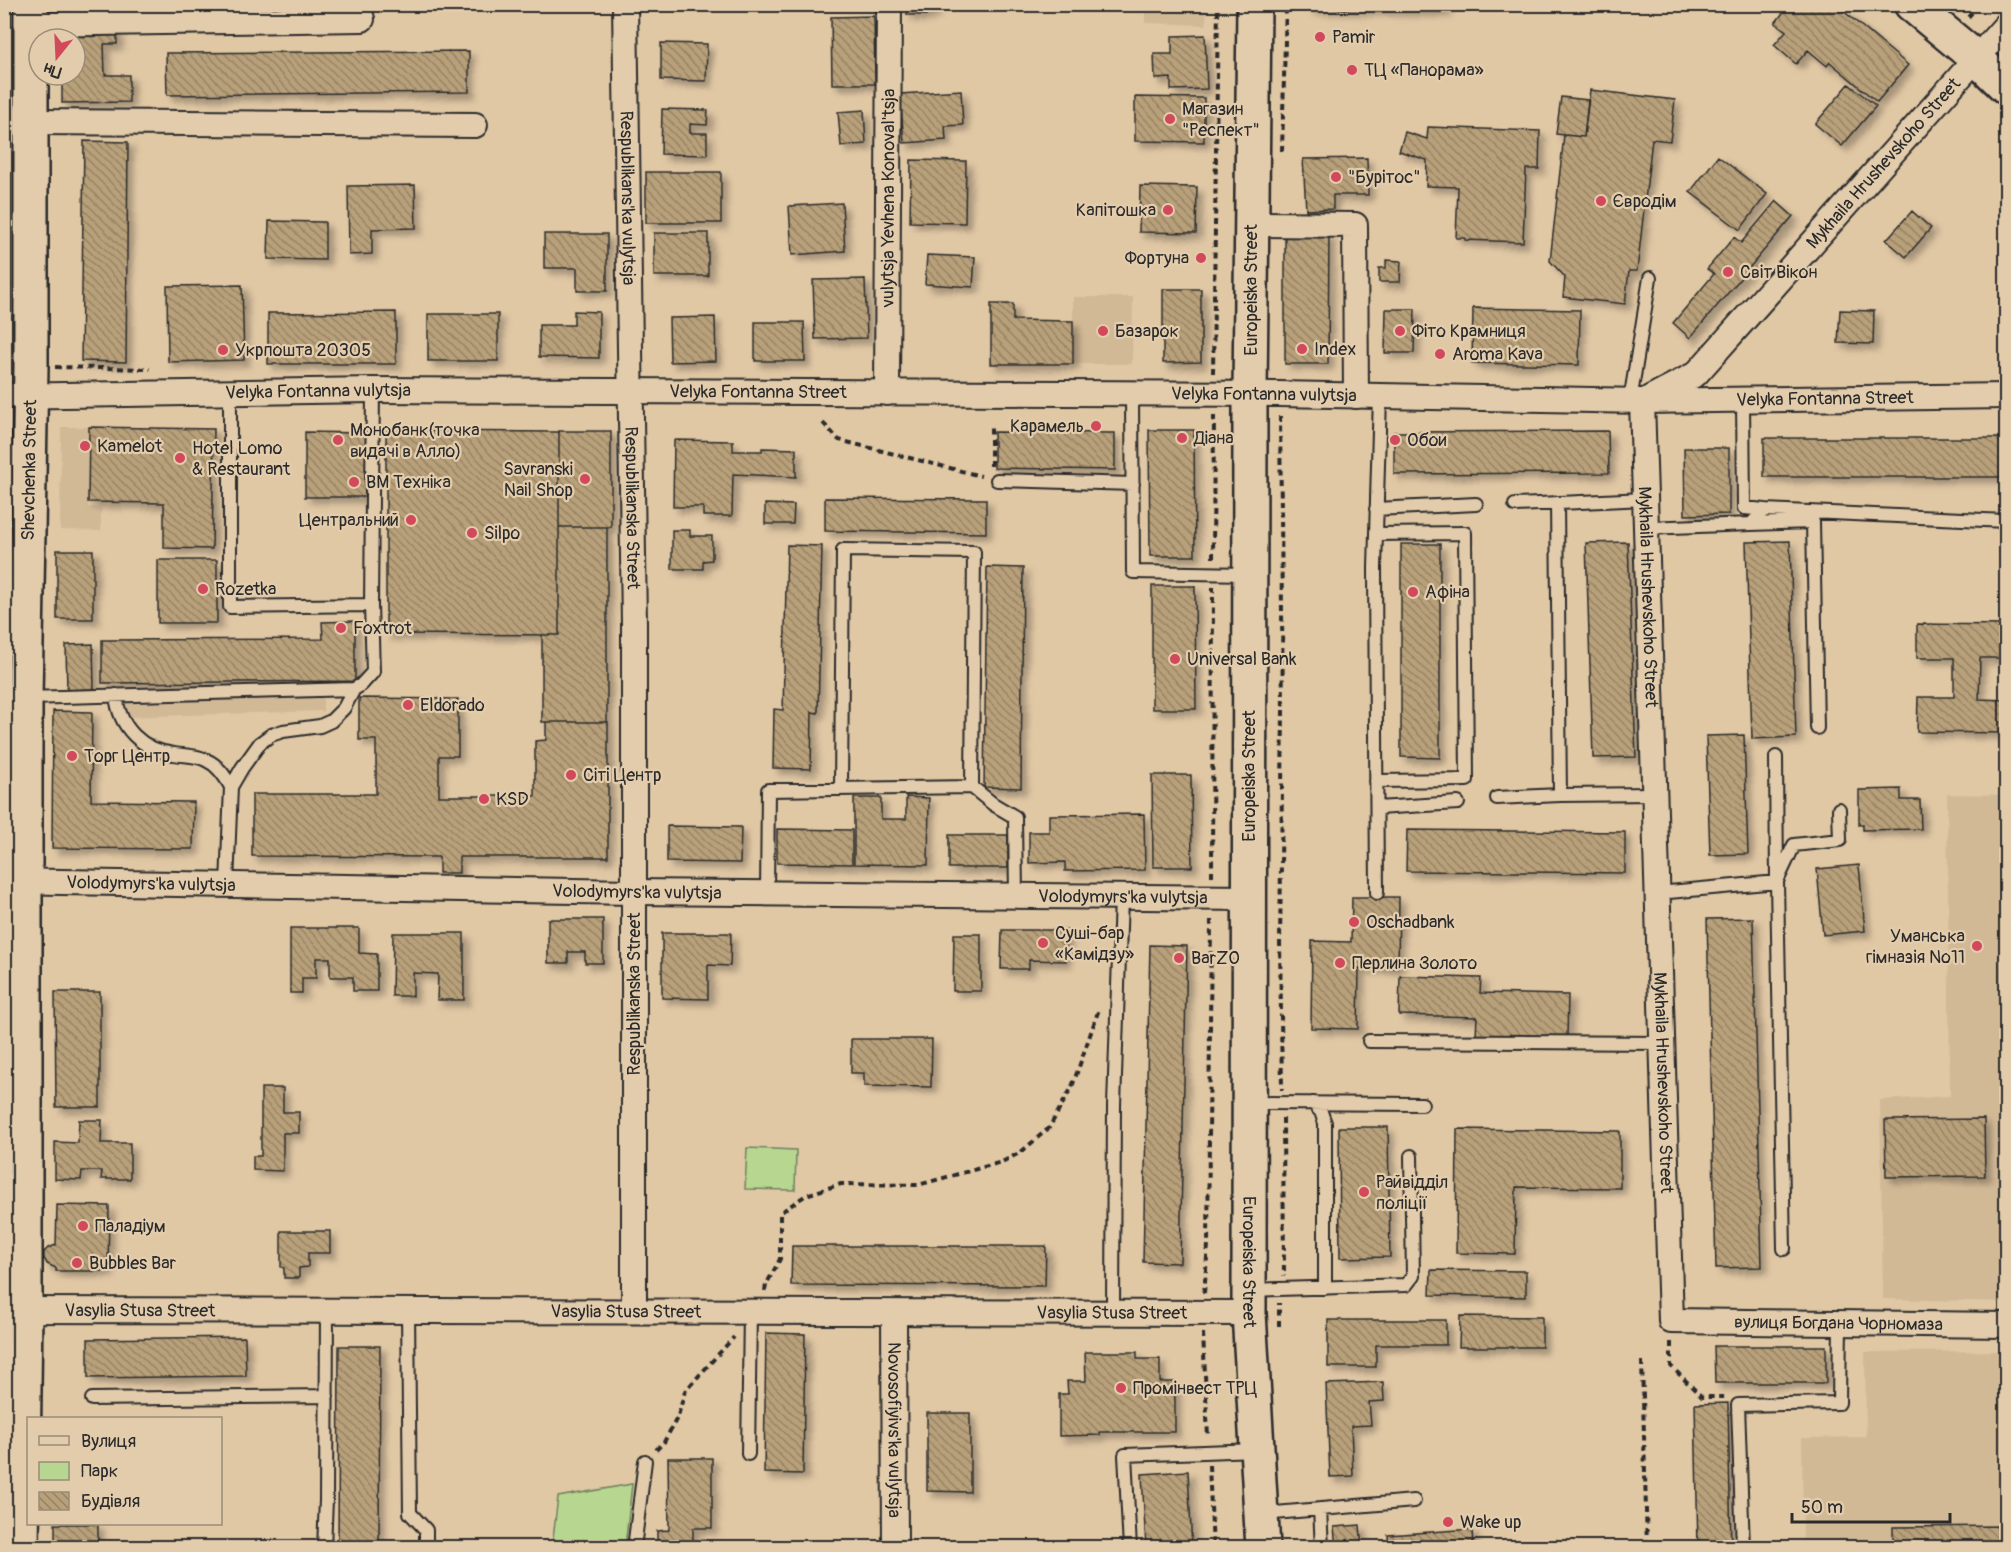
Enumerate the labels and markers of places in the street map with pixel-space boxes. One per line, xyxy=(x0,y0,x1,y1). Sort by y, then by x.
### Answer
place label: Pamir xyxy=(1332,26,1376,49)
marker: Pamir xyxy=(1313,30,1327,44)
place label: ТЦ «Панорама» xyxy=(1364,59,1484,82)
marker: ТЦ «Панорама» xyxy=(1345,63,1359,77)
place label: Магазин "Респект" xyxy=(1182,98,1260,142)
marker: Магазин "Респект" xyxy=(1163,112,1177,126)
place label: "Бурітос" xyxy=(1348,166,1421,189)
marker: "Бурітос" xyxy=(1329,170,1343,184)
place label: Євродім xyxy=(1613,190,1677,213)
marker: Євродім xyxy=(1594,194,1608,208)
place label: Капітошка xyxy=(1076,199,1156,222)
marker: Капітошка xyxy=(1161,203,1175,217)
place label: Фортуна xyxy=(1125,247,1189,270)
marker: Фортуна xyxy=(1194,251,1208,265)
place label: Світ Вікон xyxy=(1740,261,1817,284)
marker: Світ Вікон xyxy=(1721,265,1735,279)
place label: Базарок xyxy=(1115,320,1179,343)
place label: Фіто Крамниця xyxy=(1412,320,1526,343)
marker: Базарок xyxy=(1096,324,1110,338)
marker: Фіто Крамниця xyxy=(1393,324,1407,338)
place label: Index xyxy=(1314,338,1356,361)
place label: Укрпошта 20305 xyxy=(235,339,371,362)
marker: Index xyxy=(1295,342,1309,356)
marker: Укрпошта 20305 xyxy=(216,343,230,357)
place label: Aroma Kava xyxy=(1452,343,1543,366)
marker: Aroma Kava xyxy=(1433,347,1447,361)
place label: Карамель xyxy=(1010,415,1084,438)
place label: Монобанк(точка видачі в Алло) xyxy=(350,419,480,463)
marker: Карамель xyxy=(1089,419,1103,433)
place label: Діана xyxy=(1193,427,1234,450)
place label: Обои xyxy=(1407,429,1446,452)
marker: Діана xyxy=(1175,431,1189,445)
marker: Монобанк(точка видачі в Алло) xyxy=(331,433,345,447)
marker: Обои xyxy=(1388,433,1402,447)
place label: Kamelot xyxy=(97,435,163,458)
place label: Hotel Lomo & Restaurant xyxy=(192,437,291,481)
marker: Kamelot xyxy=(78,439,92,453)
marker: Hotel Lomo & Restaurant xyxy=(173,451,187,465)
place label: Savranski Nail Shop xyxy=(503,458,573,502)
place label: ВМ Техніка xyxy=(366,471,451,494)
marker: Savranski Nail Shop xyxy=(578,472,592,486)
marker: ВМ Техніка xyxy=(347,475,361,489)
place label: Центральний xyxy=(299,509,399,532)
marker: Центральний xyxy=(404,513,418,527)
place label: Silpo xyxy=(484,522,520,545)
marker: Silpo xyxy=(465,526,479,540)
place label: Rozetka xyxy=(215,578,276,601)
place label: Афіна xyxy=(1425,581,1470,604)
marker: Rozetka xyxy=(196,582,210,596)
marker: Афіна xyxy=(1406,585,1420,599)
place label: Foxtrot xyxy=(353,617,412,640)
marker: Foxtrot xyxy=(334,621,348,635)
place label: Universal Bank xyxy=(1187,648,1297,671)
marker: Universal Bank xyxy=(1168,652,1182,666)
place label: Eldorado xyxy=(420,694,485,717)
marker: Eldorado xyxy=(401,698,415,712)
place label: Торг Центр xyxy=(84,745,170,768)
marker: Торг Центр xyxy=(65,749,79,763)
place label: Сіті Центр xyxy=(583,764,662,787)
marker: Сіті Центр xyxy=(564,768,578,782)
place label: KSD xyxy=(496,788,529,811)
marker: KSD xyxy=(477,792,491,806)
place label: Oschadbank xyxy=(1366,911,1455,934)
marker: Oschadbank xyxy=(1347,915,1361,929)
place label: Суші-бар «Камідзу» xyxy=(1055,922,1134,966)
place label: Уманська гімназія №11 xyxy=(1866,925,1965,969)
marker: Суші-бар «Камідзу» xyxy=(1036,936,1050,950)
marker: Уманська гімназія №11 xyxy=(1970,939,1984,953)
place label: BarZO xyxy=(1191,947,1240,970)
marker: BarZO xyxy=(1172,951,1186,965)
place label: Перлина Золото xyxy=(1352,952,1478,975)
marker: Перлина Золото xyxy=(1333,956,1347,970)
place label: Райвідділ поліції xyxy=(1376,1171,1448,1215)
marker: Райвідділ поліції xyxy=(1357,1185,1371,1199)
place label: Паладіум xyxy=(95,1215,166,1238)
marker: Паладіум xyxy=(76,1219,90,1233)
place label: Bubbles Bar xyxy=(89,1252,177,1275)
marker: Bubbles Bar xyxy=(70,1256,84,1270)
place label: Промінвест ТРЦ xyxy=(1133,1377,1257,1400)
marker: Промінвест ТРЦ xyxy=(1114,1381,1128,1395)
place label: Wake up xyxy=(1460,1511,1522,1534)
marker: Wake up xyxy=(1441,1515,1455,1529)

